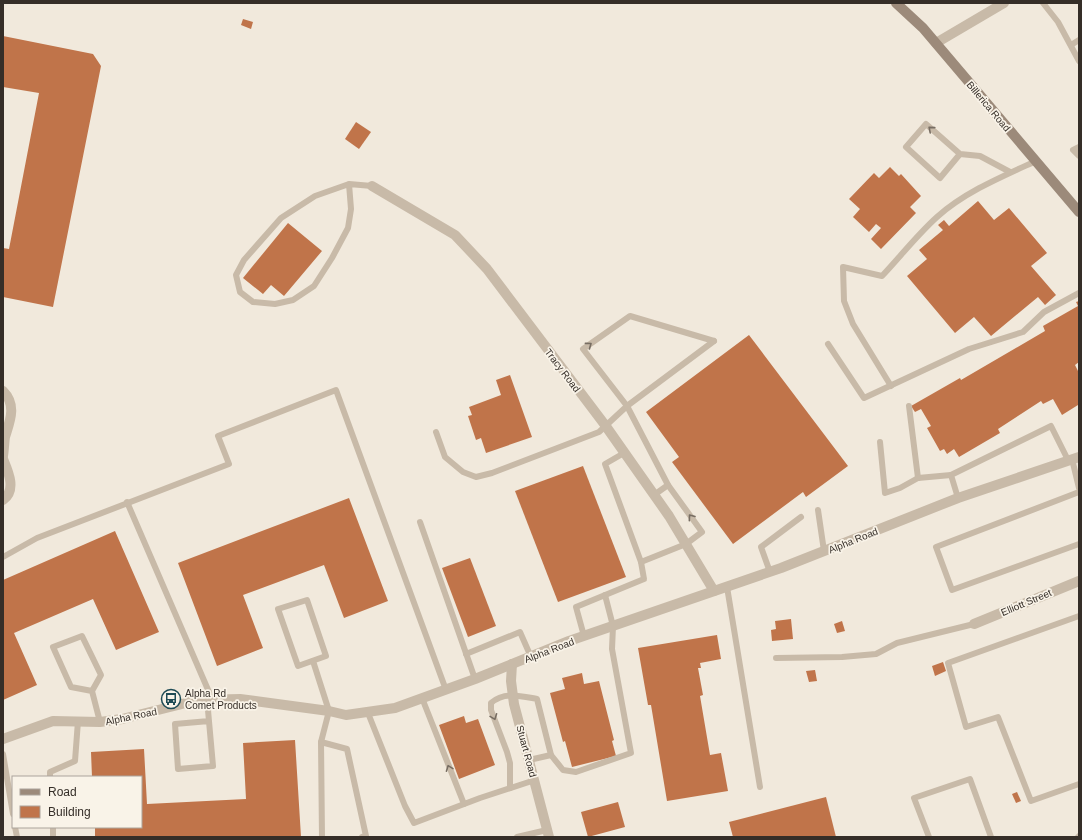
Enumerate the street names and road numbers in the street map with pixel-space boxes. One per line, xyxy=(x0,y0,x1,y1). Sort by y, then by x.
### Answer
street label: Billerica Road xyxy=(965,79,1013,133)
street label: Tracy Road xyxy=(543,346,582,394)
street label: Alpha Road xyxy=(827,526,879,555)
street label: Elliott Street xyxy=(999,587,1053,618)
street label: Alpha Road xyxy=(523,636,576,665)
street label: Alpha Road xyxy=(104,706,158,727)
street label: Stuart Road xyxy=(514,724,539,778)

